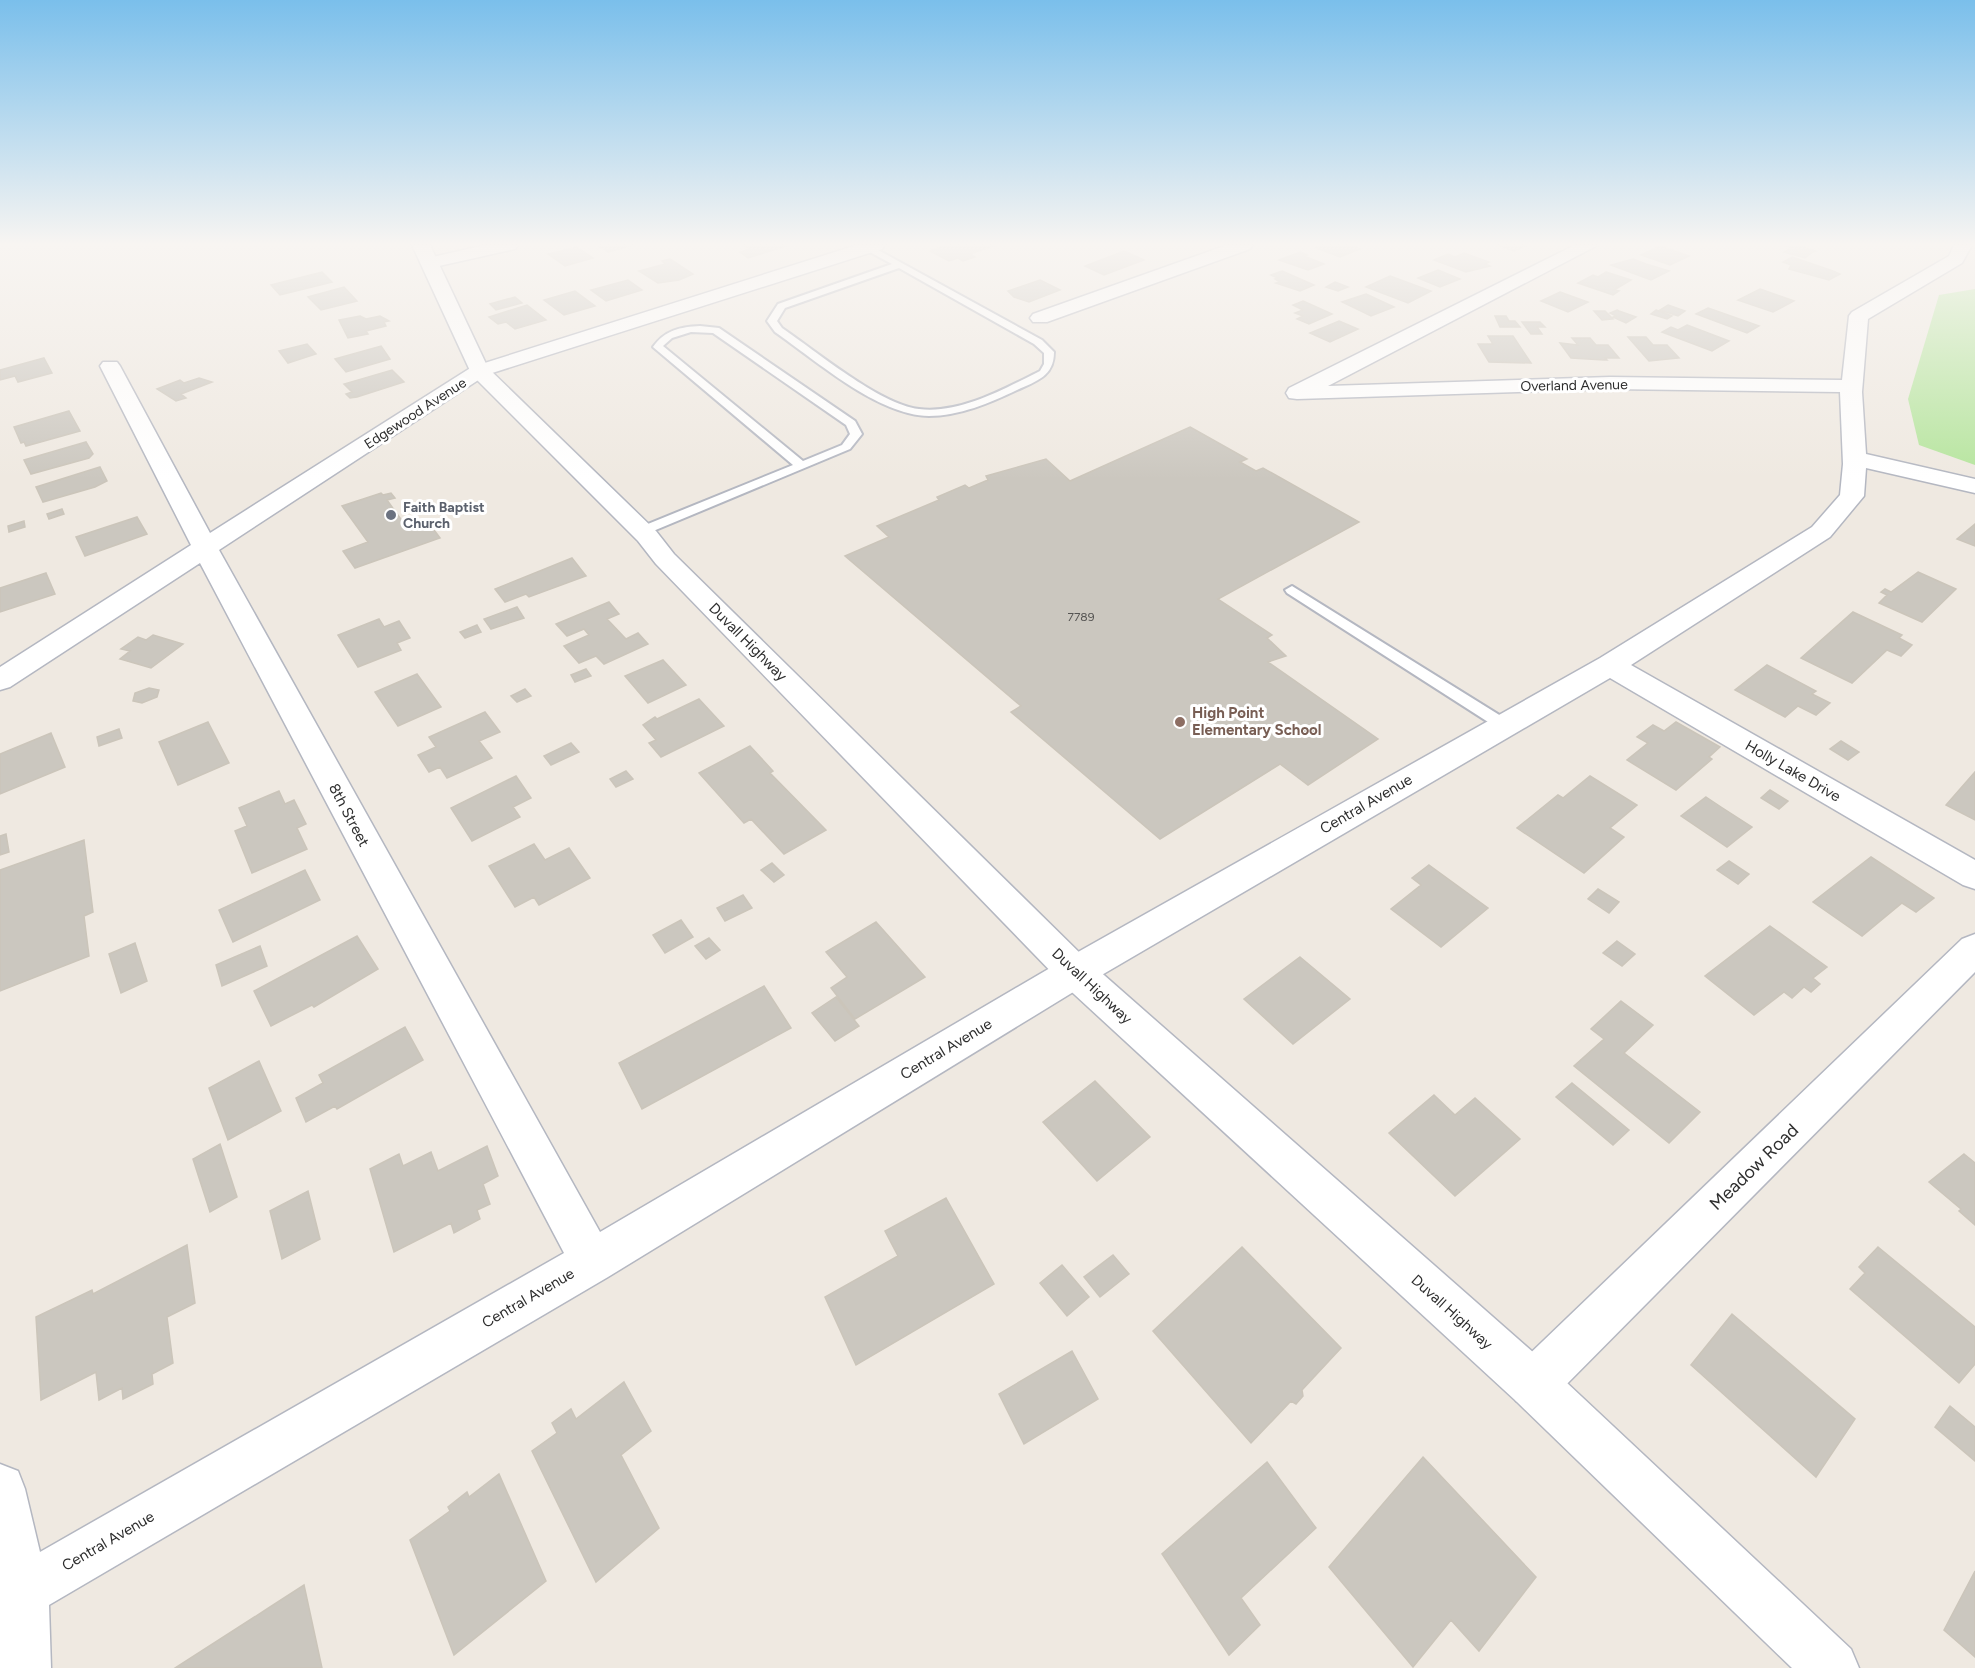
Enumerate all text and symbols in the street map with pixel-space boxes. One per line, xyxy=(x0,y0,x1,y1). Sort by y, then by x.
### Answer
street label: Edgewood Avenue xyxy=(361,374,470,453)
street label: Overland Avenue xyxy=(1520,376,1628,395)
place label: Faith Baptist Church xyxy=(403,499,485,532)
marker: Faith Baptist Church xyxy=(384,508,398,522)
street label: Duvall Highway xyxy=(705,599,791,685)
house number: 7789 xyxy=(1067,610,1095,624)
place label: High Point Elementary School xyxy=(1192,704,1322,739)
marker: High Point Elementary School xyxy=(1173,715,1187,729)
street label: Holly Lake Drive xyxy=(1742,736,1844,806)
street label: Central Avenue xyxy=(1317,770,1415,838)
street label: 8th Street xyxy=(325,780,373,850)
street label: Duvall Highway xyxy=(1048,944,1136,1028)
street label: Central Avenue xyxy=(897,1015,995,1083)
street label: Meadow Road xyxy=(1705,1119,1803,1215)
street label: Central Avenue xyxy=(479,1264,577,1332)
street label: Duvall Highway xyxy=(1408,1271,1496,1353)
street label: Central Avenue xyxy=(59,1507,157,1575)

